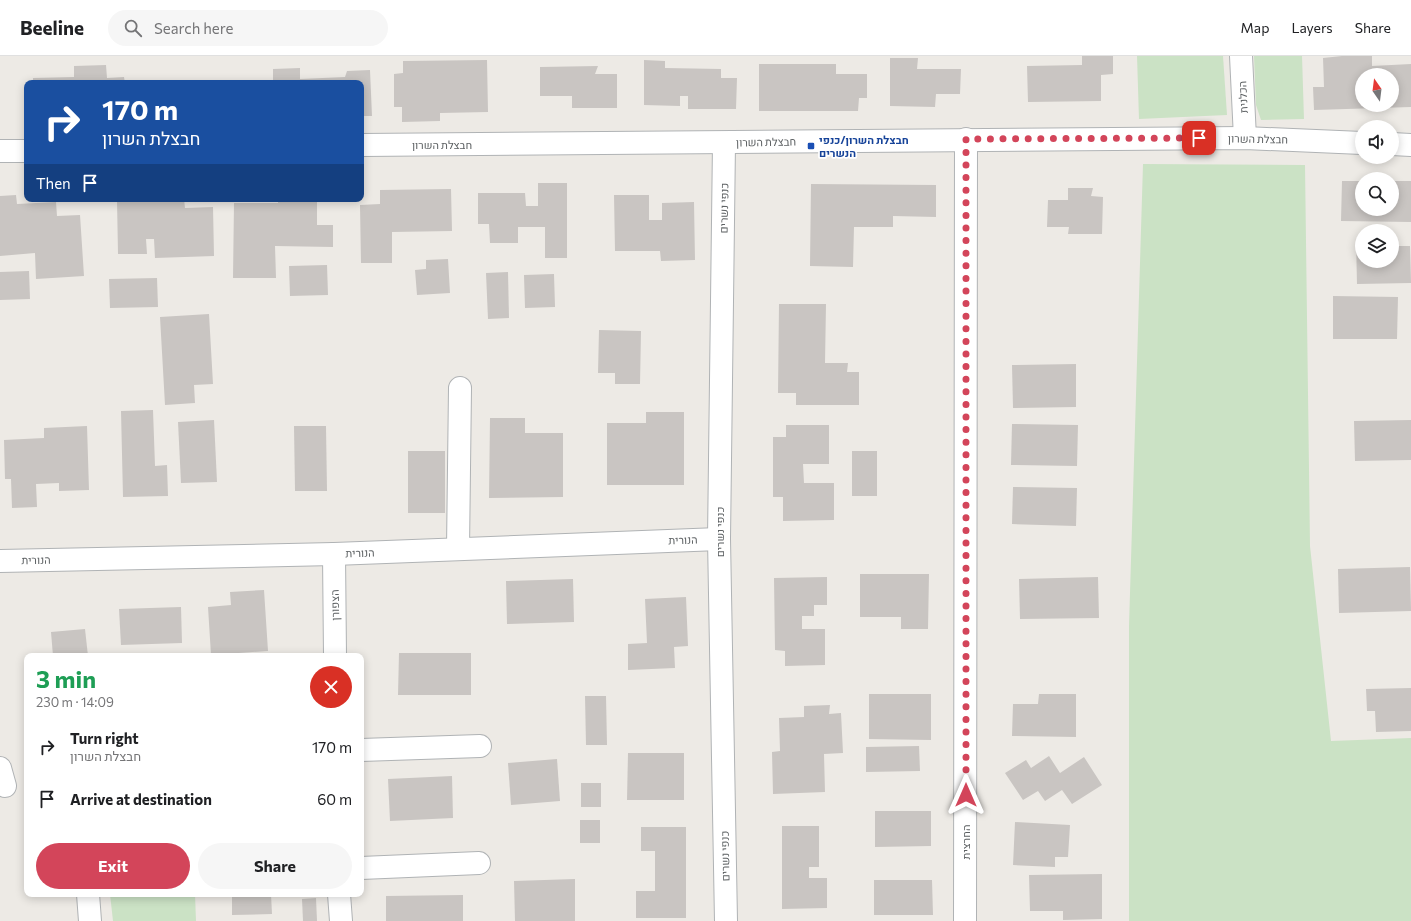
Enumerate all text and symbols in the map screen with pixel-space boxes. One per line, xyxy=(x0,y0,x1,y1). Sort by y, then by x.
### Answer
search box xyxy=(108,10,388,46)
text: Beeline xyxy=(20,16,84,39)
icon: search xyxy=(122,17,144,39)
text: Search here xyxy=(154,19,233,37)
text: Map xyxy=(1241,19,1269,36)
text: Layers xyxy=(1291,19,1333,36)
text: Share xyxy=(1355,19,1391,36)
north arrow xyxy=(1355,68,1399,112)
map controls xyxy=(1355,68,1399,268)
street label: הכלנית xyxy=(1235,81,1250,113)
text: 170 m xyxy=(102,92,178,126)
icon: right xyxy=(36,96,88,148)
button: sound xyxy=(1355,120,1399,164)
pin xyxy=(1182,121,1216,155)
text: חבצלת השרון xyxy=(102,127,200,149)
icon: arrive xyxy=(1188,127,1210,149)
street label: חבצלת השרון xyxy=(1228,131,1288,146)
place label: חבצלת השרון/כנפי הנשרים xyxy=(819,133,909,159)
street label: חבצלת השרון xyxy=(736,134,796,149)
street label: חבצלת השרון xyxy=(412,138,472,151)
marker: חבצלת השרון/כנפי הנשרים xyxy=(806,141,816,151)
icon: arrive xyxy=(79,172,101,194)
button: search xyxy=(1355,172,1399,216)
text: Then xyxy=(36,174,71,192)
street label: כנפי נשרים xyxy=(717,183,730,233)
button: layers xyxy=(1355,224,1399,268)
street label: כנפי נשרים xyxy=(713,507,726,557)
street label: הנורית xyxy=(668,532,698,547)
street label: הנורית xyxy=(345,545,375,560)
street label: הנורית xyxy=(21,553,51,566)
street label: הצפורן xyxy=(328,589,341,621)
text: 3 min xyxy=(36,664,96,693)
button: close xyxy=(310,666,352,708)
text: 230 m · 14:09 xyxy=(36,694,114,710)
text: Turn right xyxy=(70,729,139,747)
icon: right xyxy=(36,736,58,758)
text: 170 m xyxy=(312,738,352,756)
text: חבצלת השרון xyxy=(70,748,141,764)
position arrow xyxy=(945,774,987,816)
icon: arrive xyxy=(36,788,58,810)
text: Arrive at destination xyxy=(70,790,212,808)
text: 60 m xyxy=(317,790,352,808)
street label: החרצית xyxy=(959,825,972,859)
street label: כנפי נשרים xyxy=(718,831,731,881)
button: Exit xyxy=(36,843,190,889)
button: Share xyxy=(198,843,352,889)

